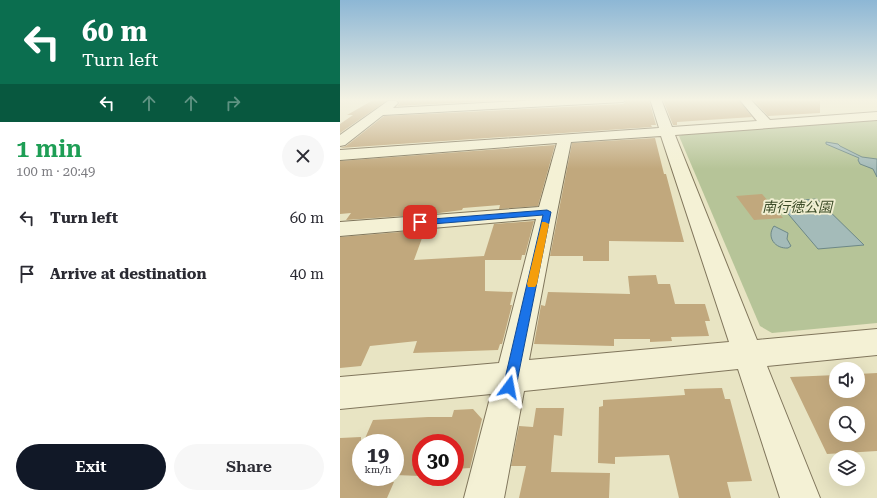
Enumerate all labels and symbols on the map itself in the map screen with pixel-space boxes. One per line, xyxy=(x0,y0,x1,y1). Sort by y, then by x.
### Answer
park label: 南行徳公園 xyxy=(762,199,834,215)
pin xyxy=(403,205,437,239)
position arrow xyxy=(488,366,530,408)
speed limit sign: 30 xyxy=(412,434,464,486)

